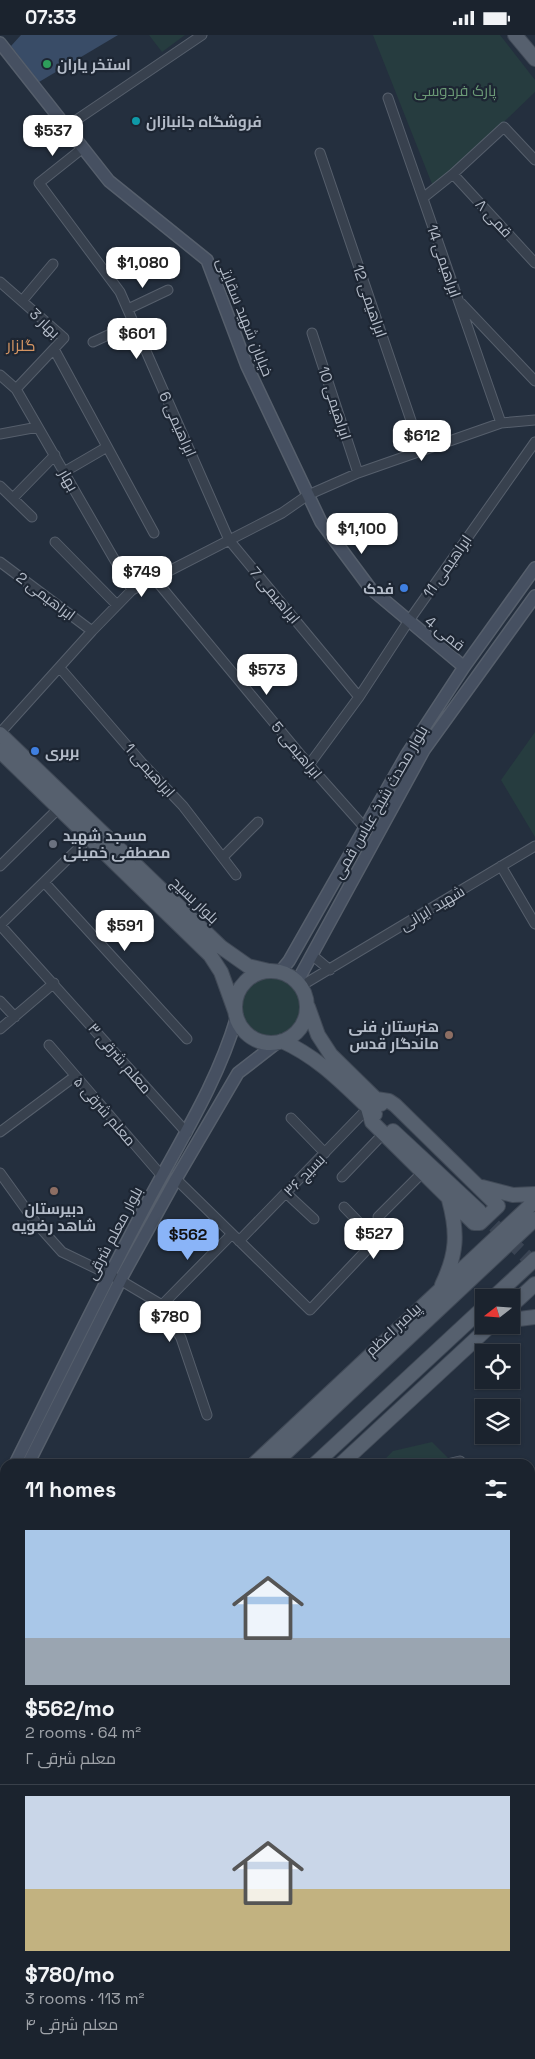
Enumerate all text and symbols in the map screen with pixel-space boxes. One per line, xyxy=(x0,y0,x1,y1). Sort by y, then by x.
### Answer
text: 07:33 xyxy=(25,5,76,30)
place label: استخر یاران xyxy=(57,55,131,74)
marker: استخر یاران xyxy=(41,58,53,70)
park label: پارک فردوسی xyxy=(414,81,496,101)
place label: فروشگاه جانبازان xyxy=(146,112,262,131)
pin: $537 xyxy=(23,115,83,157)
marker: فروشگاه جانبازان xyxy=(130,115,142,127)
text: $537 xyxy=(34,120,72,141)
street label: قمی ۸ xyxy=(471,195,517,242)
street label: ابراهیمی 14 xyxy=(422,222,465,300)
pin: $1,080 xyxy=(102,247,184,289)
text: $1,080 xyxy=(117,252,169,273)
street label: خیابان شهید سقایتی xyxy=(212,255,277,379)
street label: ابراهیمی 12 xyxy=(348,262,391,340)
street label: بهار 3 xyxy=(25,304,64,343)
pin: $601 xyxy=(107,317,167,360)
text: $601 xyxy=(118,323,156,344)
district label: گلزار xyxy=(5,335,36,356)
street label: ابراهیمی 10 xyxy=(313,364,356,442)
street label: ابراهیمی 6 xyxy=(154,388,201,460)
pin: $612 xyxy=(392,419,452,462)
text: $612 xyxy=(404,425,440,446)
street label: بهار xyxy=(54,465,83,495)
pin: $1,100 xyxy=(321,513,403,555)
text: $1,100 xyxy=(338,518,386,539)
street label: ابراهیمی 11 xyxy=(418,531,476,602)
pin: $749 xyxy=(112,555,172,598)
text: $749 xyxy=(123,561,161,582)
street label: ابراهیمی 7 xyxy=(245,563,304,628)
street label: ابراهیمی 2 xyxy=(12,568,79,625)
place label: فدک xyxy=(363,579,394,598)
marker: فدک xyxy=(398,582,410,594)
street label: قمی 4 xyxy=(421,611,469,656)
pin: $573 xyxy=(237,653,297,696)
text: $573 xyxy=(248,659,286,680)
street label: ابراهیمی 5 xyxy=(267,717,327,783)
street label: بلوار محدث شیخ عباس قمی xyxy=(328,722,433,883)
street label: ابراهیمی 1 xyxy=(120,739,179,802)
place label: بربری xyxy=(45,742,79,761)
marker: بربری xyxy=(29,745,41,757)
place label: مسجد شهید مصطفی خمینی xyxy=(63,826,171,862)
marker: مسجد شهید مصطفی خمینی xyxy=(47,838,59,850)
street label: بلوار بسیج xyxy=(165,872,223,929)
street label: شهید ایرانی xyxy=(396,881,468,936)
pin: $591 xyxy=(95,909,155,952)
text: $591 xyxy=(107,915,143,936)
place label: هنرستان فنی ماندگار قدس xyxy=(349,1017,439,1053)
street label: معلم شرقی ۳ xyxy=(83,1019,156,1098)
marker: هنرستان فنی ماندگار قدس xyxy=(443,1029,455,1041)
street label: معلم شرقی ۵ xyxy=(69,1072,140,1150)
street label: بسیج ۳۶ xyxy=(279,1150,330,1202)
street label: بلوار معلم شرقی xyxy=(82,1183,147,1283)
marker: دبیرستان شاهد رضویه xyxy=(48,1185,60,1197)
place label: دبیرستان شاهد رضویه xyxy=(12,1199,96,1235)
pin: $527 xyxy=(344,1217,404,1260)
pin: $562 xyxy=(158,1219,218,1261)
text: $527 xyxy=(355,1223,393,1244)
text: $562 xyxy=(169,1224,207,1245)
north arrow xyxy=(475,1289,520,1334)
map controls xyxy=(475,1289,520,1444)
street label: پیامبر اعظم xyxy=(361,1298,425,1360)
pin: $780 xyxy=(140,1301,200,1343)
text: $780 xyxy=(151,1306,189,1327)
button: locate xyxy=(475,1344,520,1389)
button: layers xyxy=(475,1399,520,1444)
icon: filters xyxy=(482,1475,510,1503)
text: 11 homes xyxy=(25,1476,116,1503)
icon: home xyxy=(223,1563,313,1653)
text: $562/mo xyxy=(25,1695,115,1722)
text: 2 rooms · 64 m² xyxy=(25,1722,141,1743)
text: معلم شرقی ۲ xyxy=(25,1748,116,1769)
icon: home xyxy=(223,1828,313,1918)
text: $780/mo xyxy=(25,1961,115,1988)
text: 3 rooms · 113 m² xyxy=(25,1988,144,2009)
text: معلم شرقی ۴ xyxy=(25,2014,118,2035)

